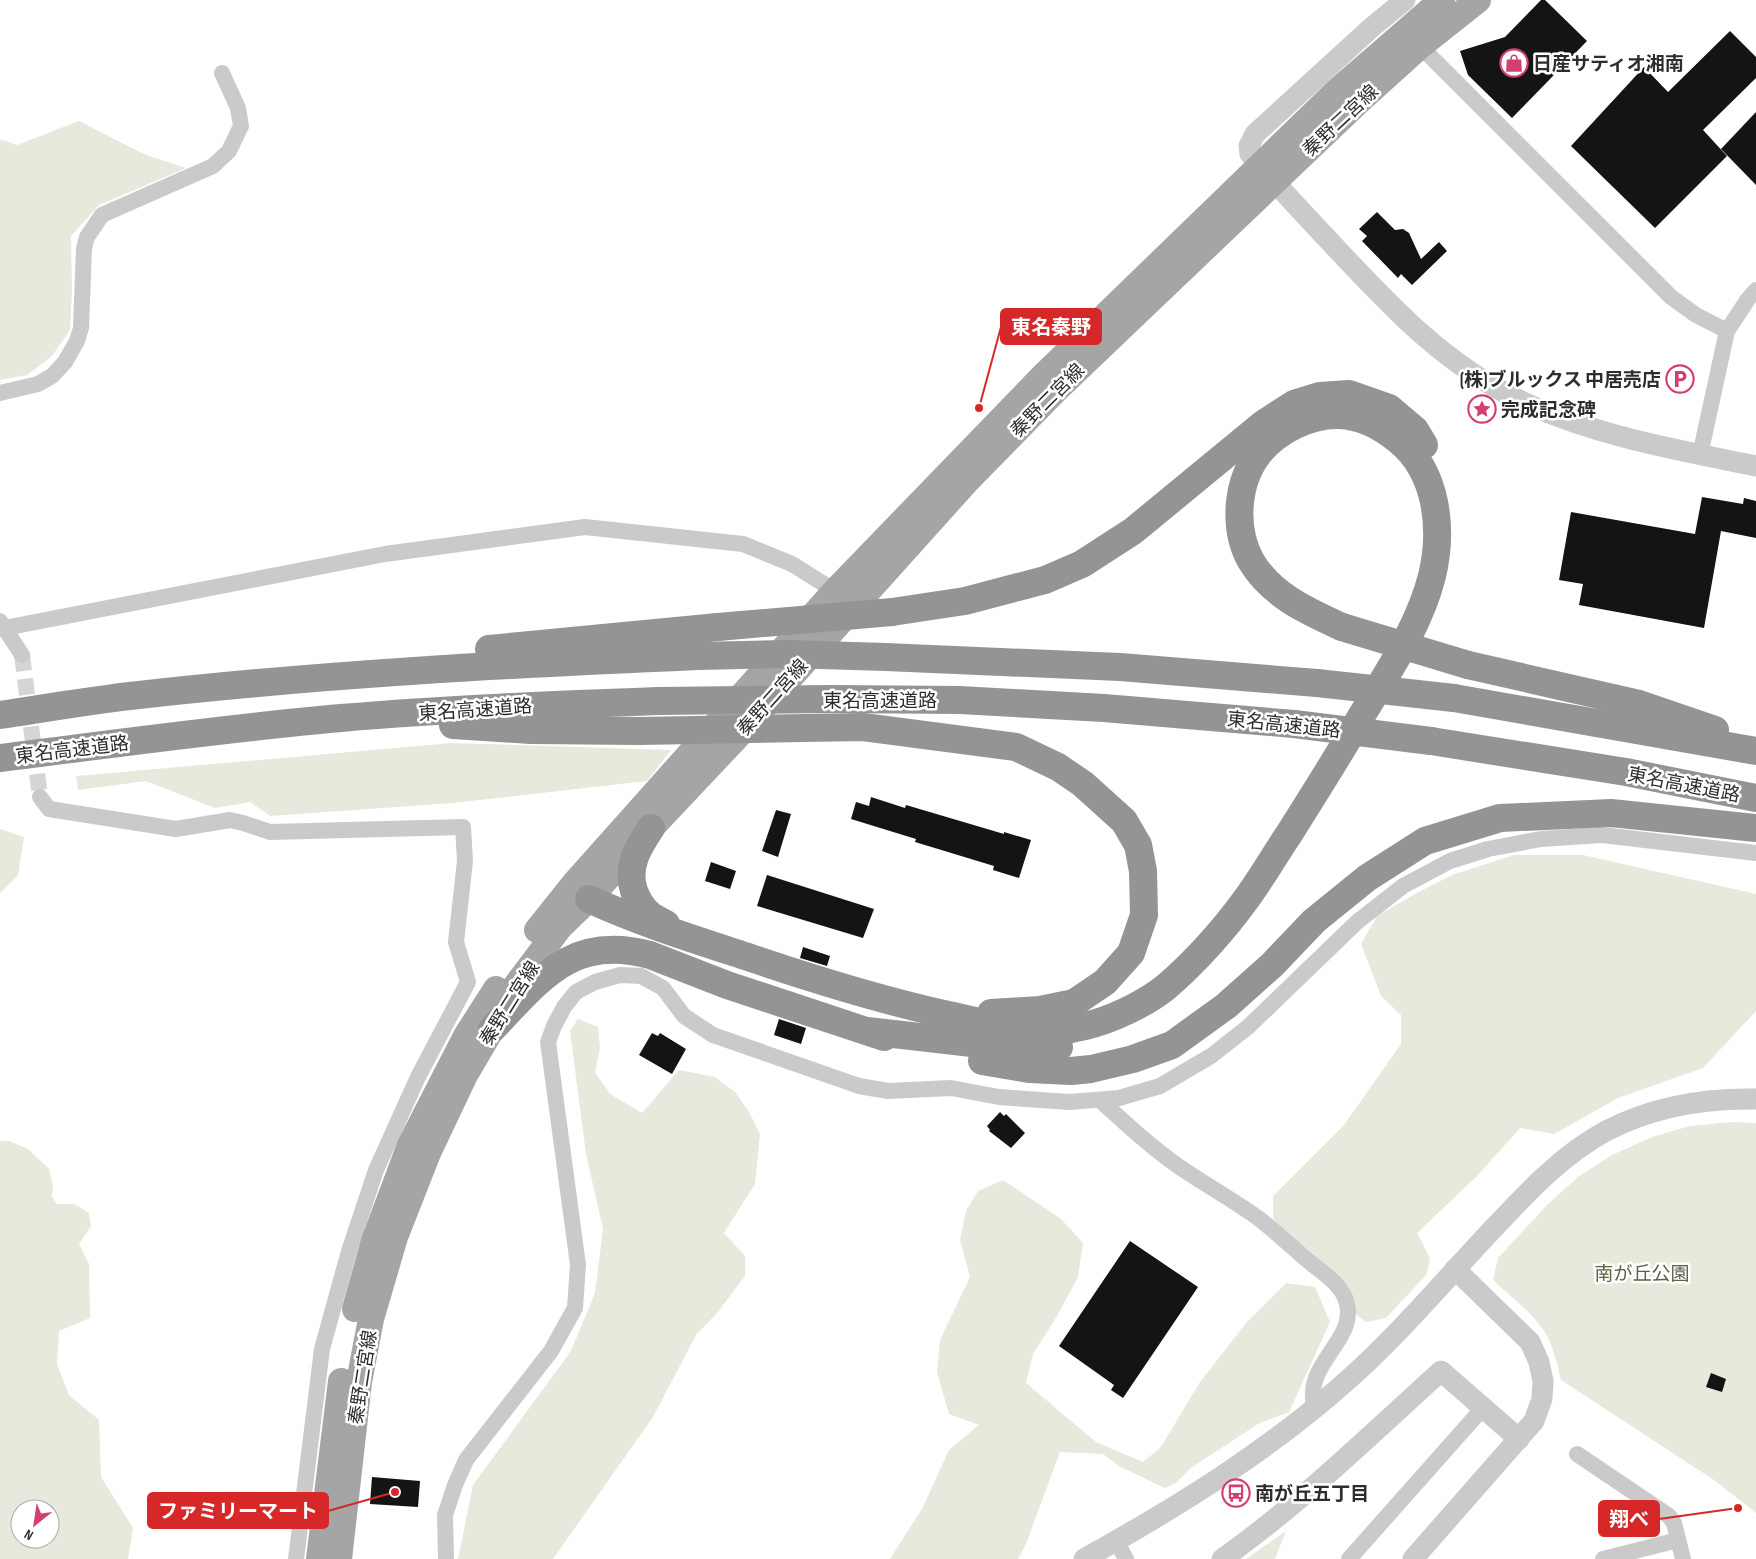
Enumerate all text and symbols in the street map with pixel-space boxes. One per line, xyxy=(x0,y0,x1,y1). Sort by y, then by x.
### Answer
shop icon: 日産サティオ湘南 xyxy=(1499,48,1529,78)
place label: 日産サティオ湘南 xyxy=(1533,53,1684,76)
street label: 秦野二宮線 xyxy=(1298,80,1384,162)
callout: 東名秦野 xyxy=(1001,309,1101,344)
text: 東名秦野 xyxy=(1011,316,1091,340)
street label: 秦野二宮線 xyxy=(1006,359,1090,443)
parking icon: (株)ブルックス 中居売店 xyxy=(1665,364,1695,394)
place label: (株)ブルックス 中居売店 xyxy=(1460,369,1661,392)
place icon: 完成記念碑 xyxy=(1467,394,1497,424)
place label: 完成記念碑 xyxy=(1501,399,1596,422)
street label: 秦野二宮線 xyxy=(733,655,813,741)
street label: 東名高速道路 xyxy=(823,690,937,713)
street label: 東名高速道路 xyxy=(417,695,533,726)
street label: 東名高速道路 xyxy=(1226,708,1342,743)
street label: 東名高速道路 xyxy=(14,732,130,769)
street label: 東名高速道路 xyxy=(1626,763,1742,808)
street label: 秦野二宮線 xyxy=(475,957,545,1050)
park label: 南が丘公園 xyxy=(1594,1263,1690,1286)
street label: 秦野二宮線 xyxy=(345,1329,382,1426)
bus stop icon: 南が丘五丁目 xyxy=(1221,1478,1251,1508)
place label: 南が丘五丁目 xyxy=(1255,1483,1369,1506)
callout: ファミリーマート xyxy=(148,1493,328,1528)
north arrow xyxy=(10,1499,60,1549)
text: ファミリーマート xyxy=(158,1500,318,1524)
callout: 翔べ xyxy=(1599,1501,1659,1536)
text: 翔べ xyxy=(1609,1508,1649,1532)
text: N xyxy=(21,1526,36,1544)

